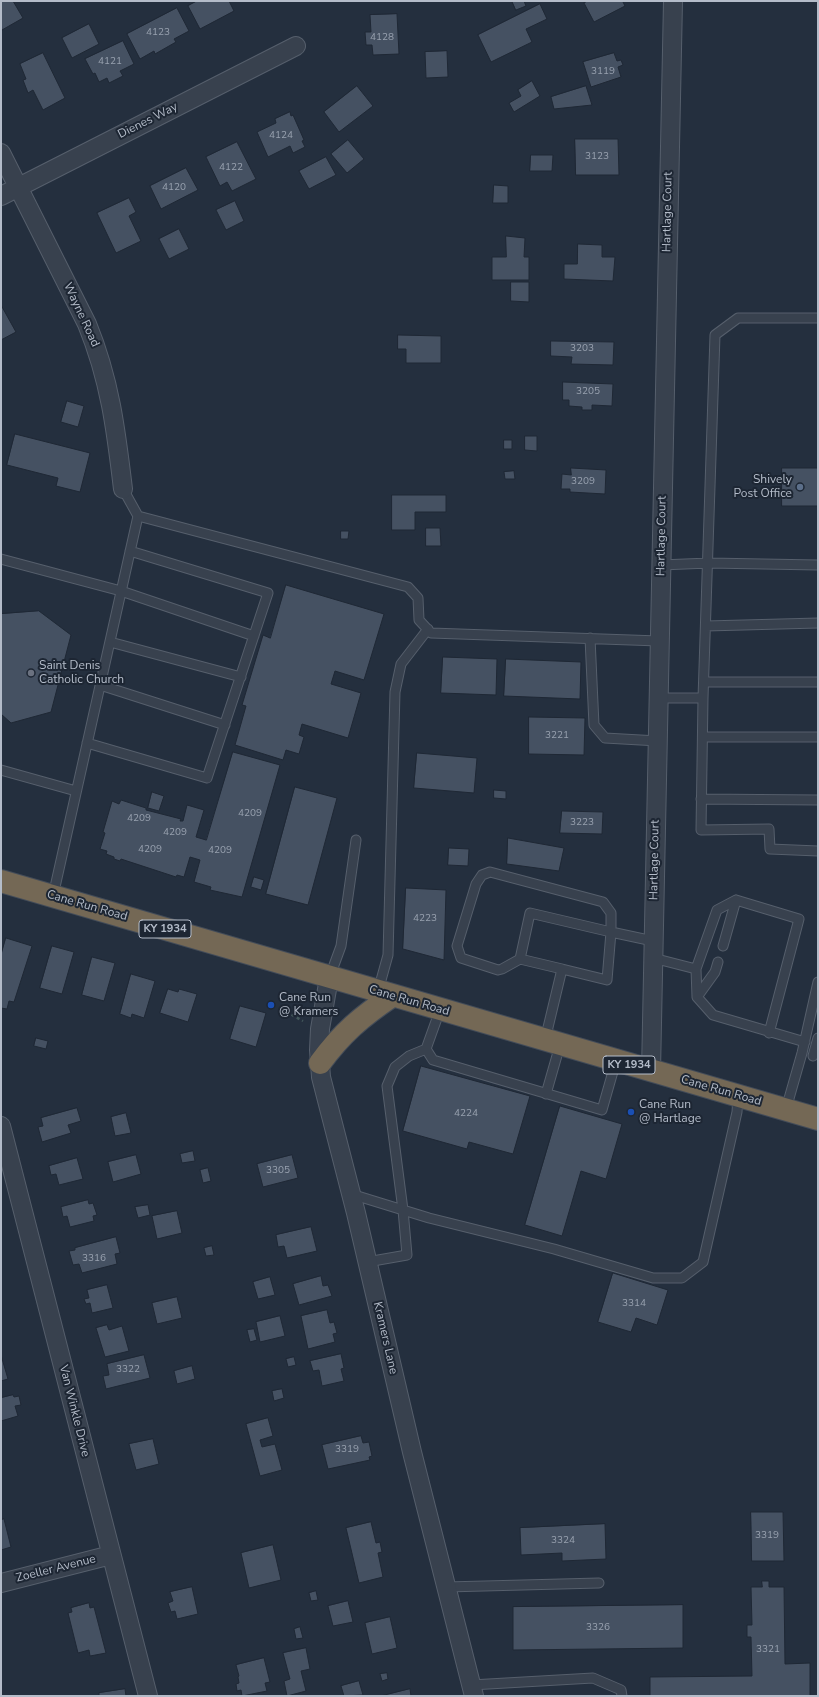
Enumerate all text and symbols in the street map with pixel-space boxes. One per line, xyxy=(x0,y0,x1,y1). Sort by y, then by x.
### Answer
house number: 4123 xyxy=(146,27,170,39)
house number: 4128 xyxy=(370,32,394,44)
house number: 4121 xyxy=(98,56,122,68)
house number: 3119 xyxy=(591,66,615,78)
street label: Dienes Way xyxy=(116,100,180,142)
house number: 4124 xyxy=(269,130,293,142)
house number: 3123 xyxy=(585,151,609,163)
house number: 4122 xyxy=(219,162,243,174)
street label: Hartlage Court xyxy=(660,172,676,252)
house number: 4120 xyxy=(162,182,186,194)
street label: Wayne Road xyxy=(60,281,102,349)
house number: 3203 xyxy=(570,343,594,355)
house number: 3205 xyxy=(576,386,600,398)
place label: Shively Post Office xyxy=(733,473,792,501)
house number: 3209 xyxy=(571,476,595,488)
marker: Shively Post Office xyxy=(795,482,805,492)
street label: Hartlage Court xyxy=(654,496,670,576)
place label: Saint Denis Catholic Church xyxy=(39,659,124,687)
marker: Saint Denis Catholic Church xyxy=(26,668,36,678)
house number: 3221 xyxy=(545,730,569,742)
house number: 4209 xyxy=(238,808,262,820)
house number: 4209 xyxy=(127,813,151,825)
house number: 3223 xyxy=(570,817,594,829)
street label: Hartlage Court xyxy=(647,820,663,900)
house number: 4209 xyxy=(163,827,187,839)
house number: 4209 xyxy=(138,844,162,856)
house number: 4209 xyxy=(208,845,232,857)
street label: Cane Run Road xyxy=(45,888,129,924)
house number: 4223 xyxy=(413,913,437,925)
road number: KY 1934 xyxy=(139,920,191,938)
street label: Cane Run Road xyxy=(367,983,451,1019)
place label: Cane Run @ Kramers xyxy=(279,991,338,1019)
marker: Cane Run @ Kramers xyxy=(266,1000,276,1010)
road number: KY 1934 xyxy=(603,1056,655,1074)
street label: Cane Run Road xyxy=(679,1073,763,1109)
place label: Cane Run @ Hartlage xyxy=(639,1098,701,1126)
marker: Cane Run @ Hartlage xyxy=(626,1107,636,1117)
house number: 4224 xyxy=(454,1108,478,1120)
house number: 3305 xyxy=(266,1165,290,1177)
house number: 3316 xyxy=(82,1253,106,1265)
house number: 3314 xyxy=(622,1298,646,1310)
street label: Kramers Lane xyxy=(370,1300,400,1376)
street label: Van Winkle Drive xyxy=(56,1364,92,1458)
house number: 3322 xyxy=(116,1364,140,1376)
house number: 3319 xyxy=(335,1444,359,1456)
house number: 3319 xyxy=(755,1530,779,1542)
house number: 3324 xyxy=(551,1535,575,1547)
street label: Zoeller Avenue xyxy=(15,1552,97,1586)
house number: 3326 xyxy=(586,1622,610,1634)
house number: 3321 xyxy=(756,1644,780,1656)

